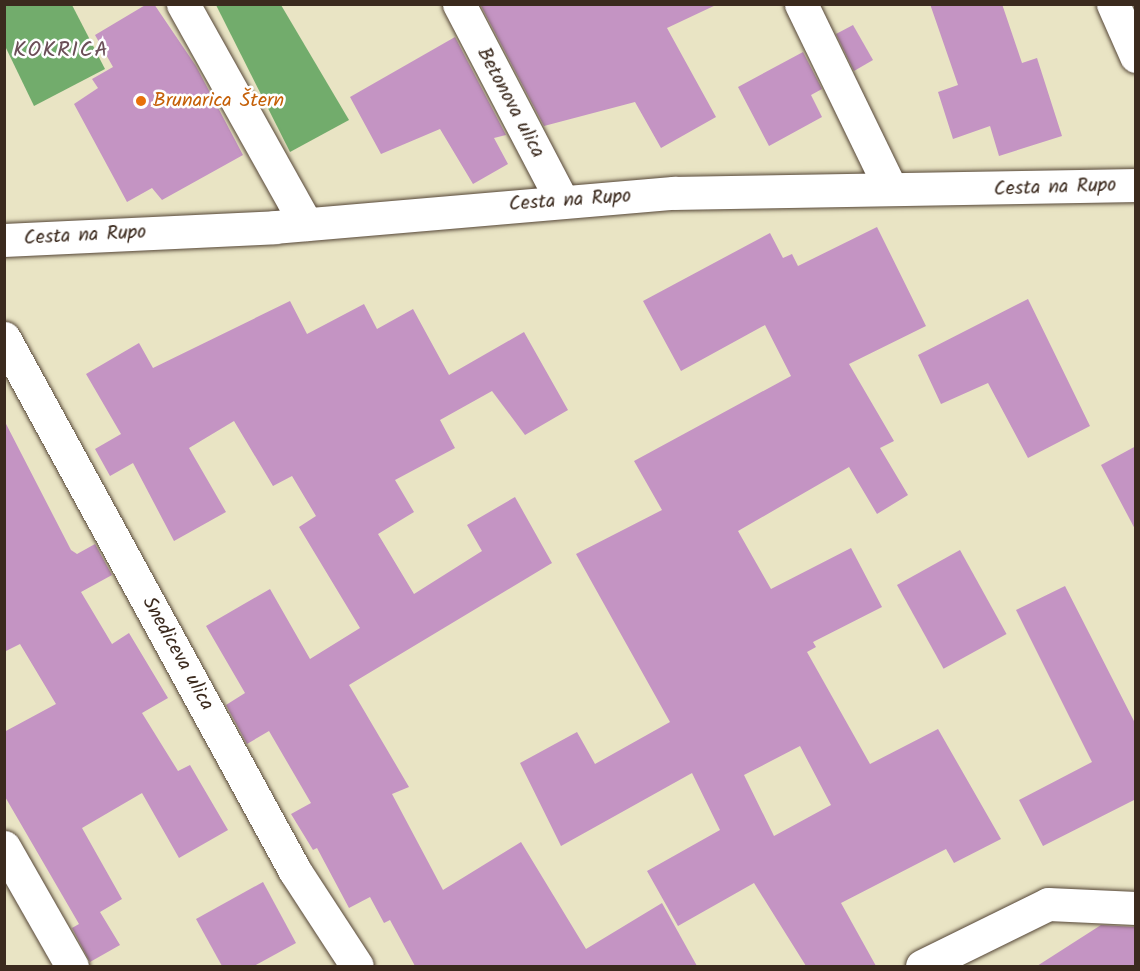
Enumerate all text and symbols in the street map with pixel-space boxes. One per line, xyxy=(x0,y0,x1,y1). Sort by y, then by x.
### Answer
district label: KOKRICA xyxy=(13,38,109,64)
street label: Betonova ulica xyxy=(471,44,549,162)
place label: Brunarica Štern xyxy=(153,89,284,113)
marker: Brunarica Štern xyxy=(134,94,148,108)
street label: Cesta na Rupo xyxy=(993,174,1117,202)
street label: Cesta na Rupo xyxy=(508,185,632,217)
street label: Cesta na Rupo xyxy=(23,221,147,251)
street label: Snediceva ulica xyxy=(136,593,218,715)

